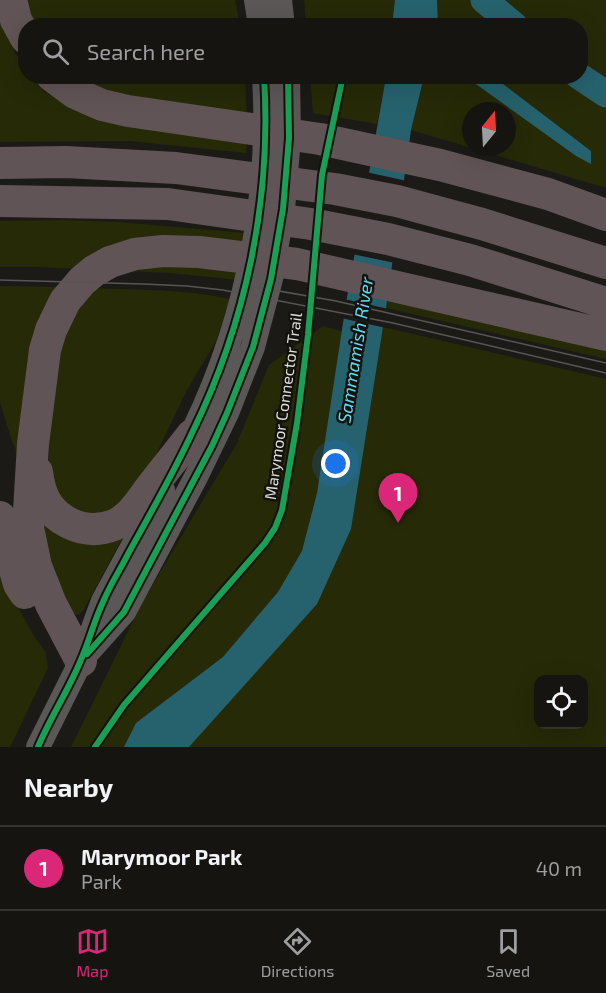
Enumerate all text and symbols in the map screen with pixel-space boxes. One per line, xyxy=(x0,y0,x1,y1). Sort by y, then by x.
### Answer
search box xyxy=(18,18,588,84)
icon: search xyxy=(39,35,72,68)
text: Search here xyxy=(87,38,205,64)
north arrow xyxy=(462,102,516,156)
water label: Sammamish River xyxy=(333,274,378,425)
street label: Marymoor Connector Trail xyxy=(260,311,305,501)
your location xyxy=(321,449,350,478)
pin: 1 xyxy=(378,474,418,523)
map controls xyxy=(534,675,588,729)
button: locate xyxy=(534,675,588,729)
text: Nearby xyxy=(24,771,113,802)
text: Marymoor Park xyxy=(81,843,242,869)
text: 1 xyxy=(39,856,48,880)
text: 40 m xyxy=(536,856,582,880)
text: Park xyxy=(81,869,122,893)
tab: Map xyxy=(76,925,109,980)
tab: Directions xyxy=(261,925,334,980)
tab: Saved xyxy=(486,925,530,980)

